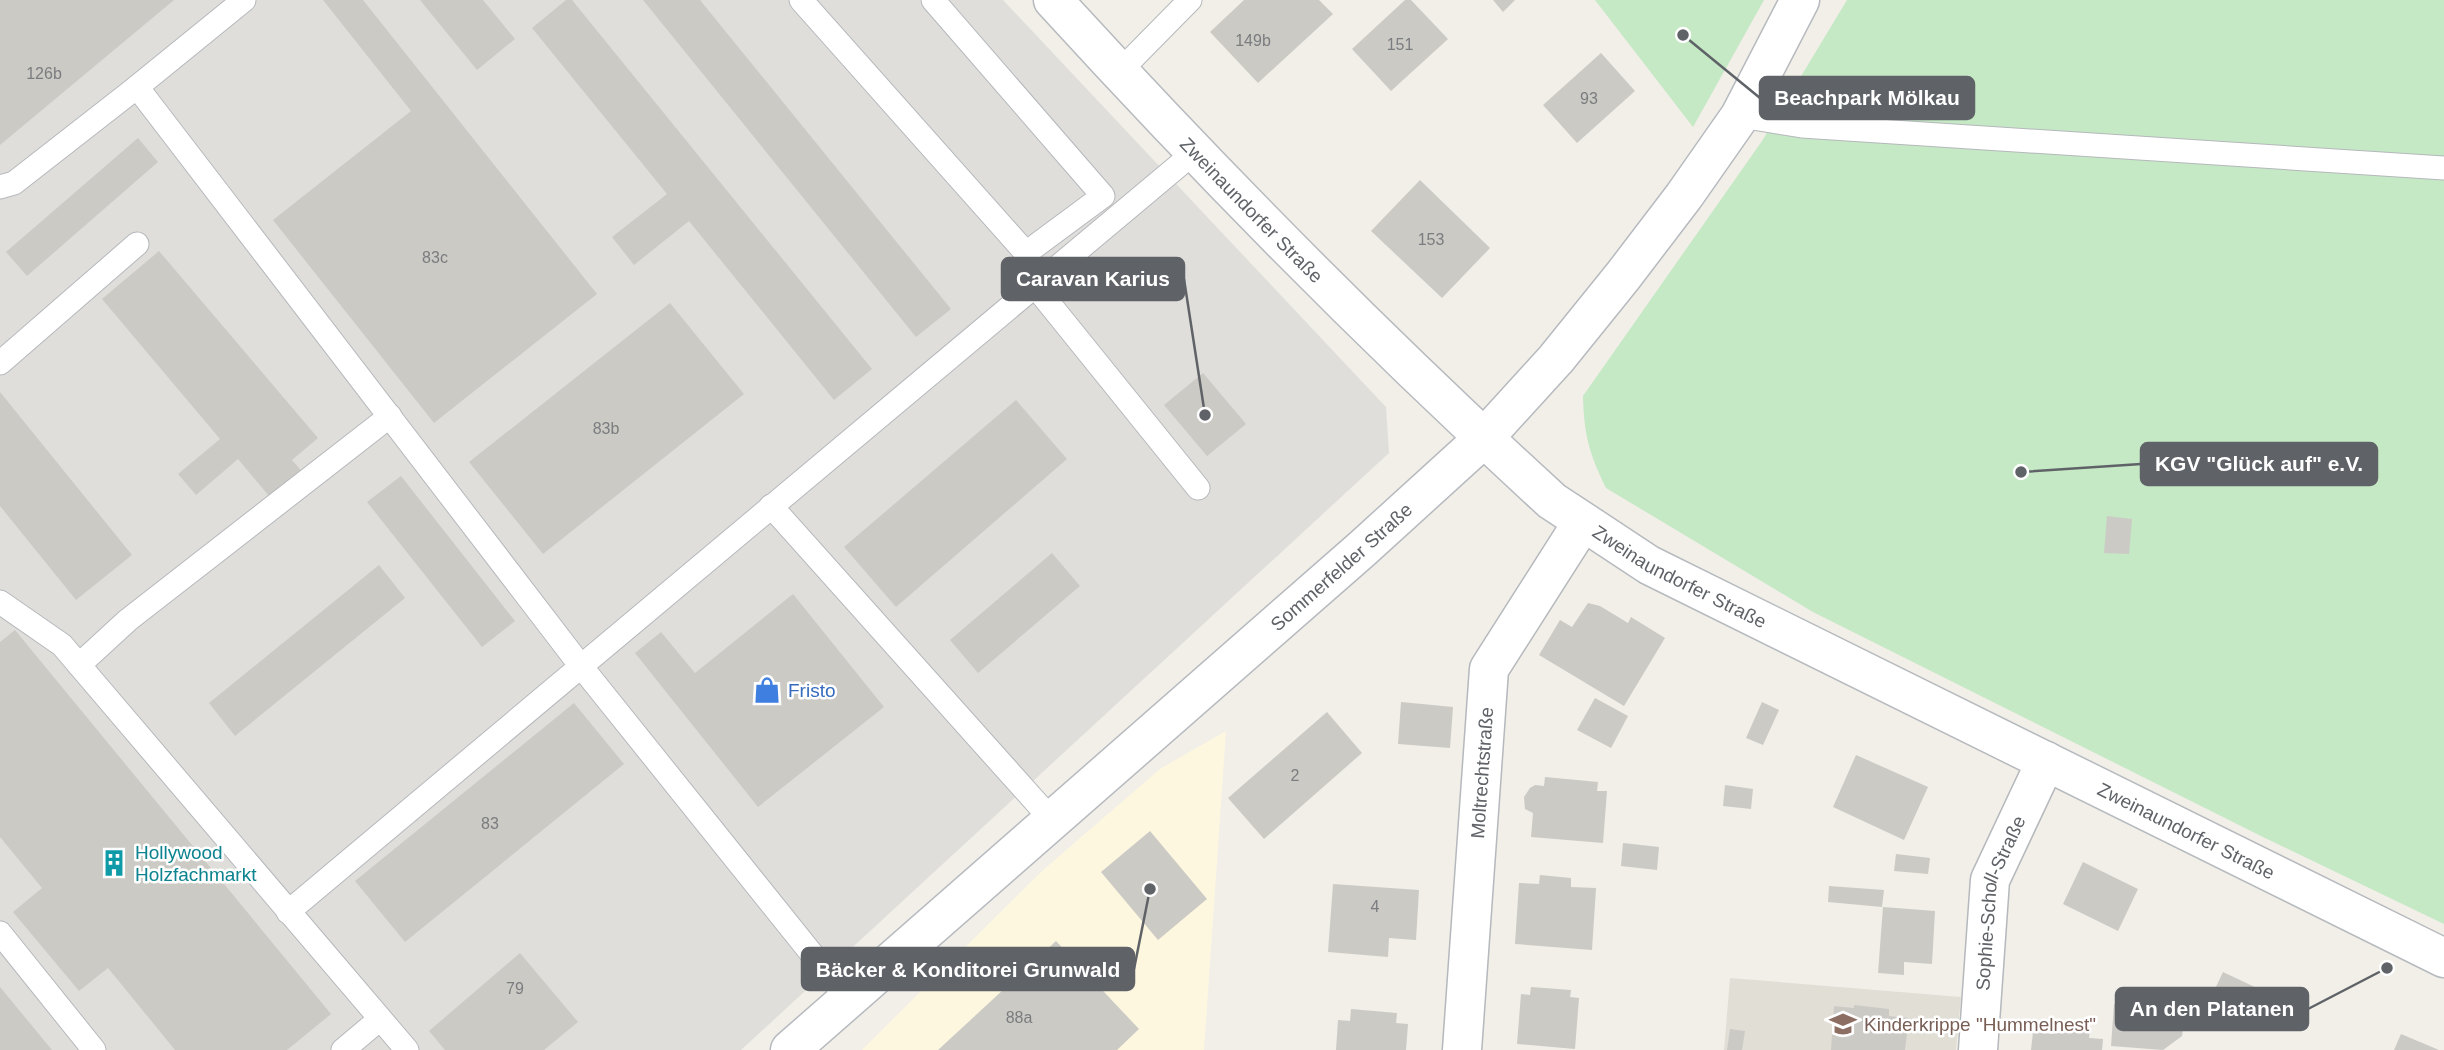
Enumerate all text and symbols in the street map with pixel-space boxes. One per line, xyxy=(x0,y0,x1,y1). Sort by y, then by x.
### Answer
house number: 149b xyxy=(1235,32,1271,49)
house number: 151 xyxy=(1387,36,1413,53)
house number: 126b xyxy=(26,65,62,82)
callout: Beachpark Mölkau xyxy=(1760,77,1974,119)
text: Beachpark Mölkau xyxy=(1774,86,1960,109)
house number: 93 xyxy=(1580,90,1598,107)
street label: Zweinaundorfer Straße xyxy=(1176,133,1327,287)
house number: 153 xyxy=(1418,231,1444,248)
house number: 83c xyxy=(422,249,448,266)
callout: Caravan Karius xyxy=(1002,258,1184,300)
text: Caravan Karius xyxy=(1016,267,1170,290)
house number: 83b xyxy=(593,420,619,437)
callout: KGV "Glück auf" e.V. xyxy=(2141,443,2377,485)
text: KGV "Glück auf" e.V. xyxy=(2155,452,2363,475)
street label: Sommerfelder Straße xyxy=(1266,499,1416,635)
street label: Zweinaundorfer Straße xyxy=(1589,521,1770,632)
shop icon: Fristo xyxy=(752,675,782,705)
place label: Fristo xyxy=(788,680,836,701)
street label: Moltrechtstraße xyxy=(1467,706,1497,839)
house number: 2 xyxy=(1291,767,1300,784)
street label: Zweinaundorfer Straße xyxy=(2094,779,2278,884)
street label: Sophie-Scholl-Straße xyxy=(1972,812,2030,991)
house number: 83 xyxy=(481,815,499,832)
place label: Hollywood Holzfachmarkt xyxy=(135,842,257,885)
building icon: Hollywood Holzfachmarkt xyxy=(99,848,129,878)
house number: 4 xyxy=(1371,898,1380,915)
callout: Bäcker & Konditorei Grunwald xyxy=(802,948,1134,990)
text: Bäcker & Konditorei Grunwald xyxy=(816,958,1120,981)
house number: 79 xyxy=(506,980,524,997)
callout: An den Platanen xyxy=(2116,988,2308,1030)
text: An den Platanen xyxy=(2130,997,2294,1020)
house number: 88a xyxy=(1006,1009,1032,1026)
school or university icon: Kinderkrippe "Hummelnest" xyxy=(1828,1009,1858,1039)
place label: Kinderkrippe "Hummelnest" xyxy=(1864,1014,2096,1035)

